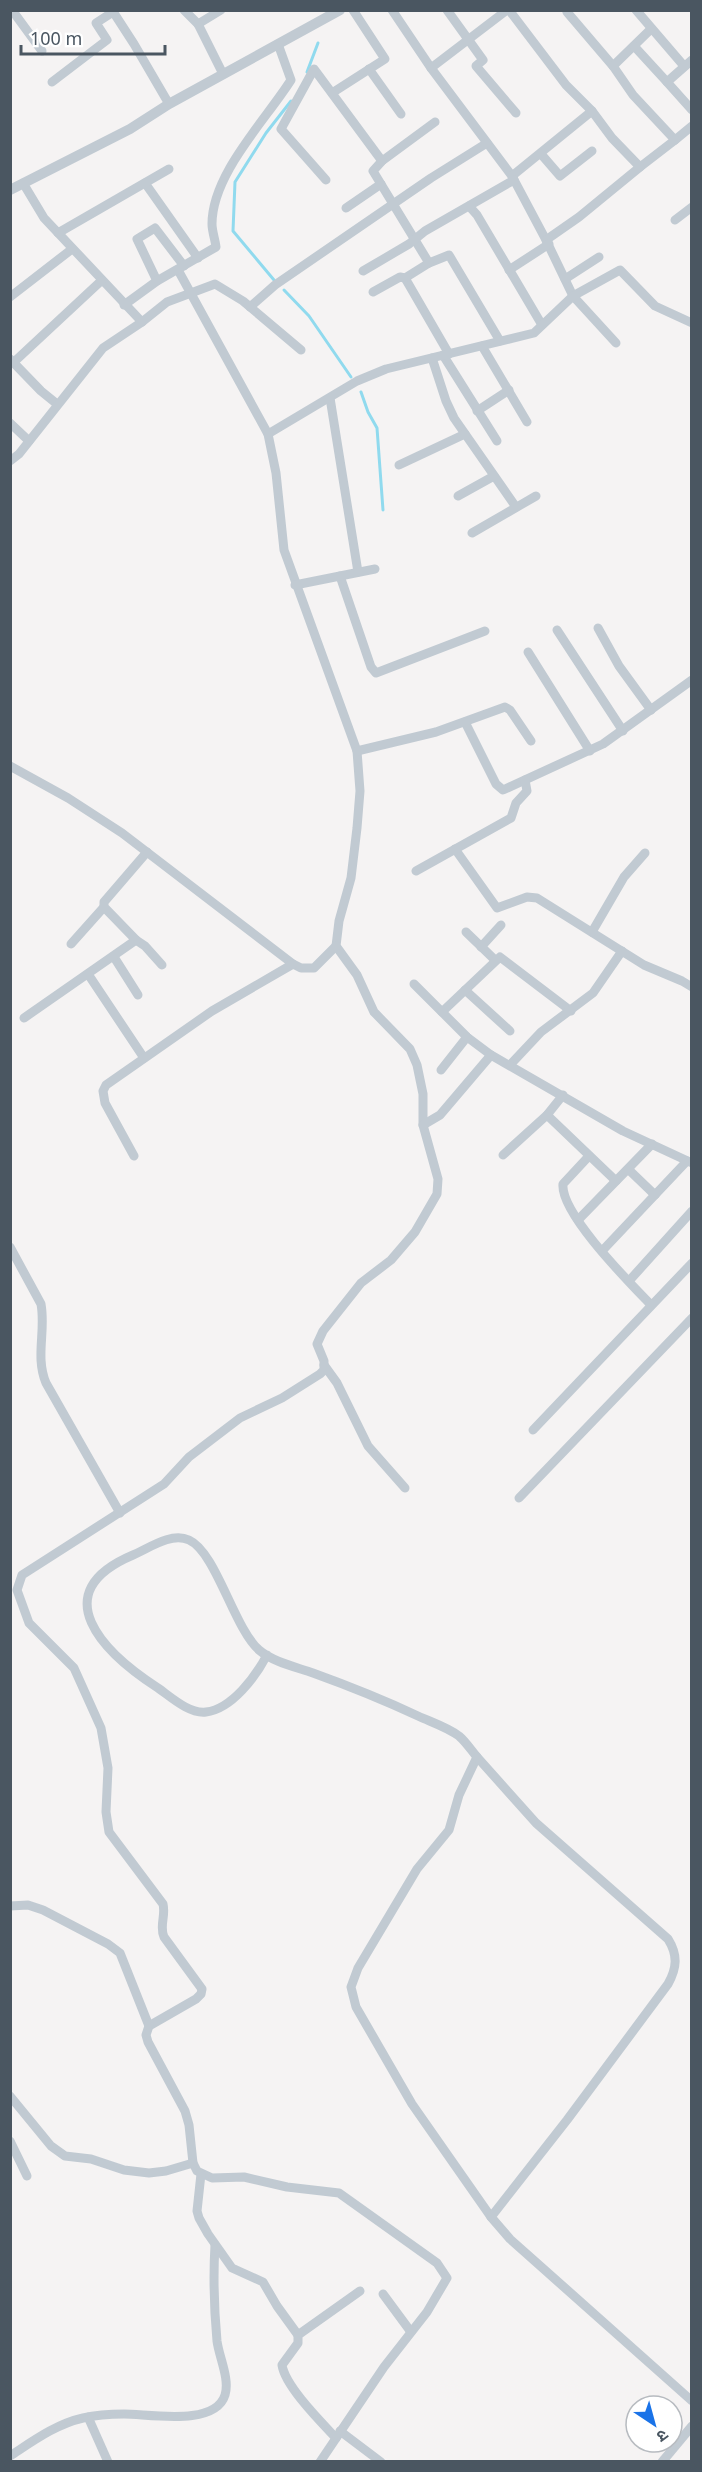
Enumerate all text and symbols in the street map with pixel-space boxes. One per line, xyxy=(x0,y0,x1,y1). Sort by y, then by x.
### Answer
scale bar xyxy=(21,18,165,56)
text: 100 m xyxy=(30,26,82,50)
north arrow xyxy=(624,2394,684,2454)
text: उ xyxy=(652,2424,673,2448)

